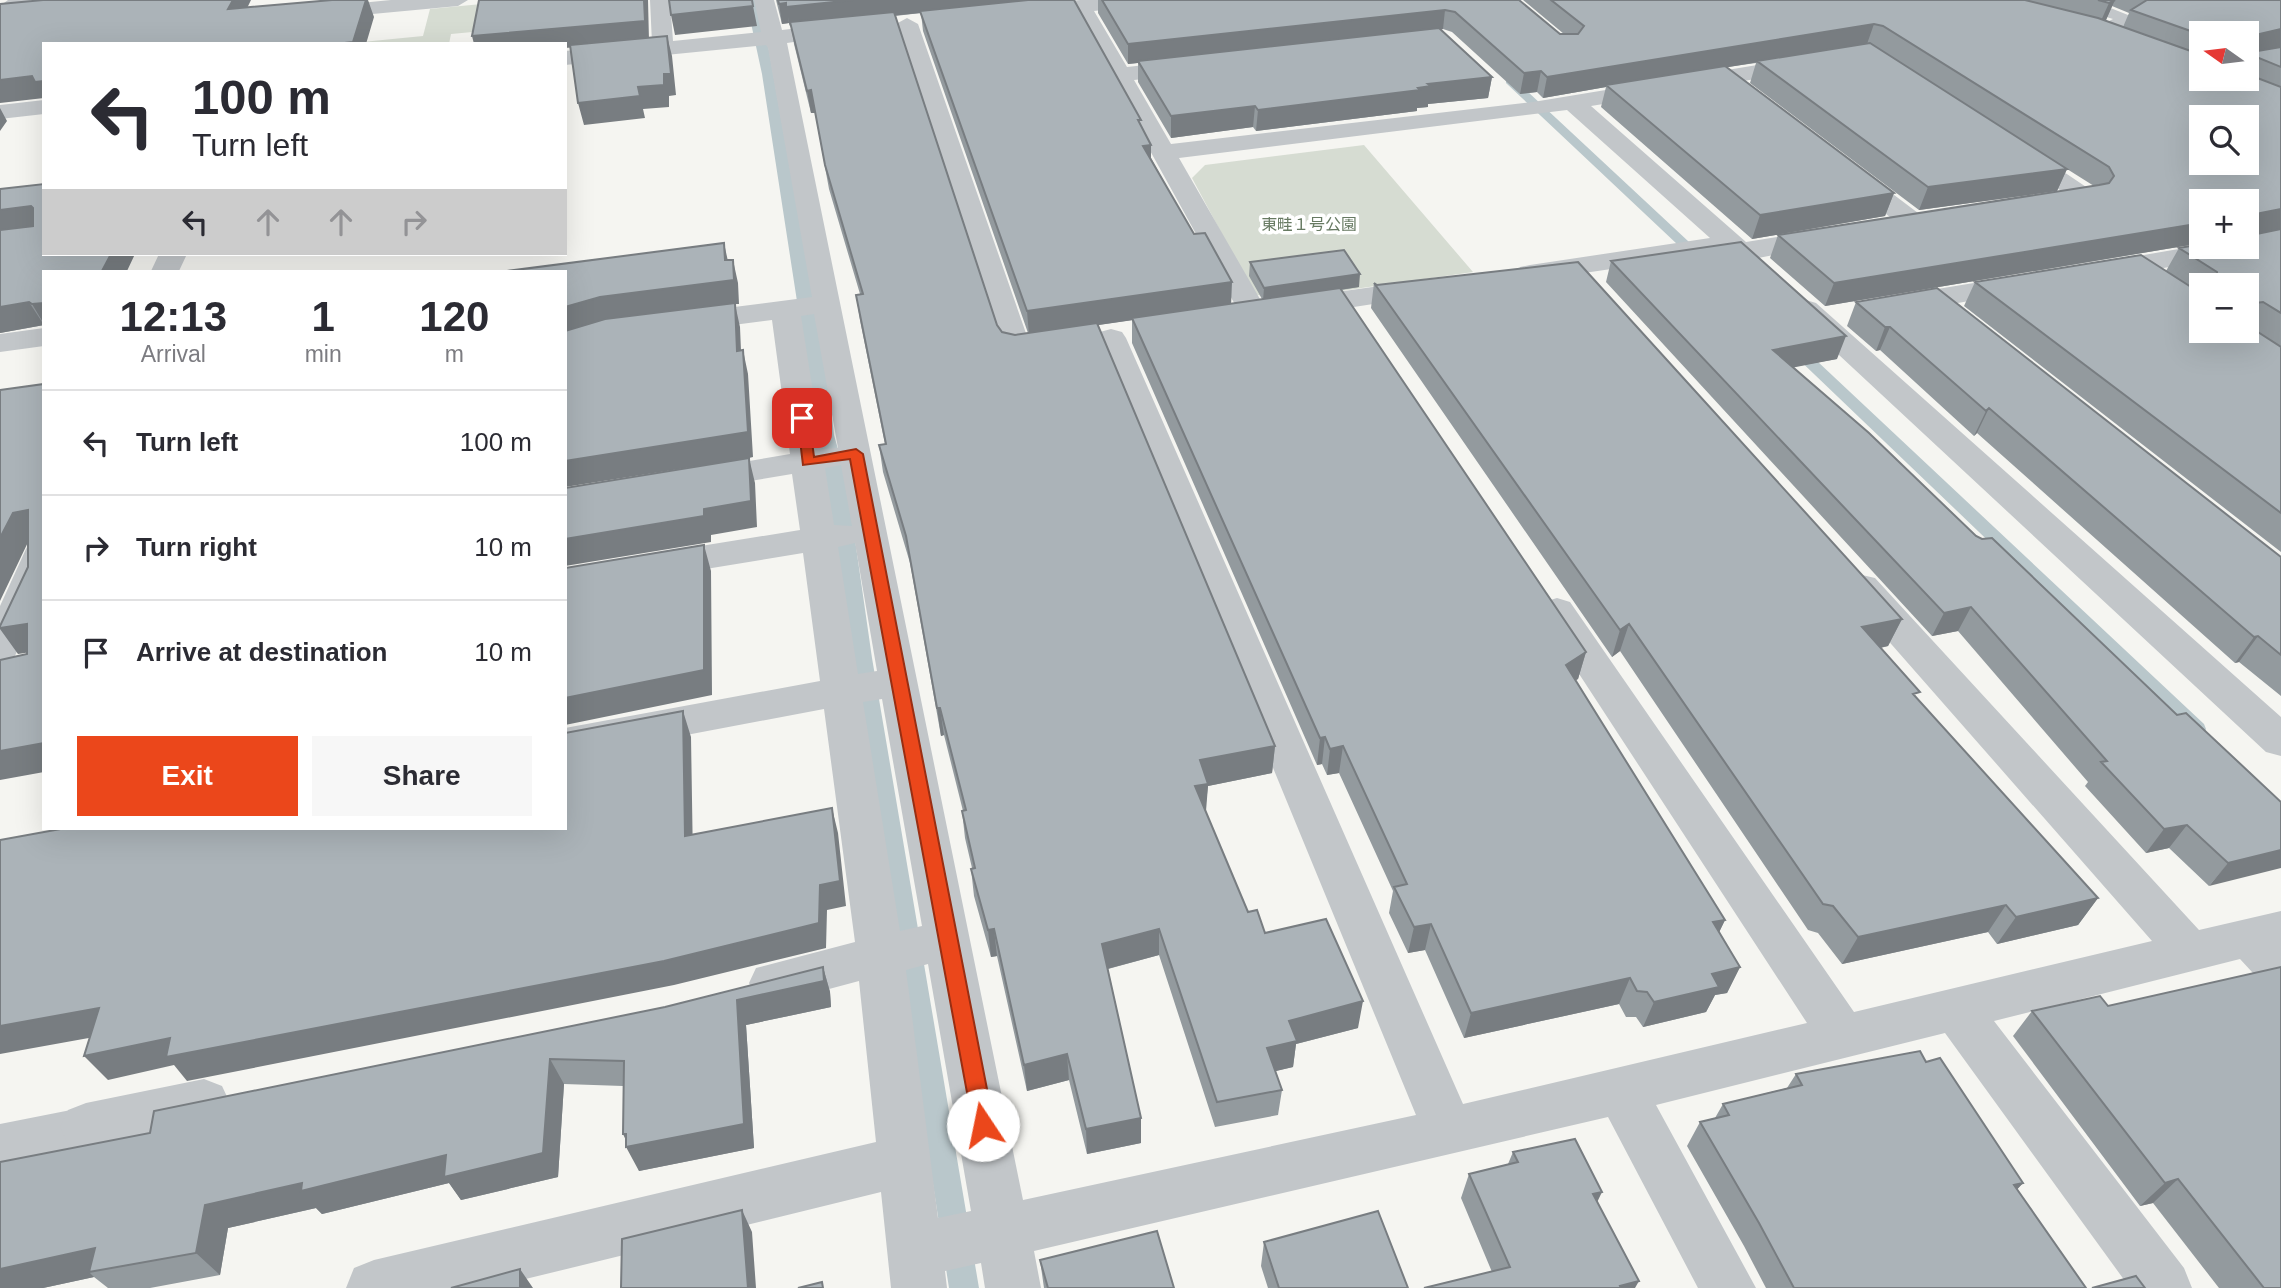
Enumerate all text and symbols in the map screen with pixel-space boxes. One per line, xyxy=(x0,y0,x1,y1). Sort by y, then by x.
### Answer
north arrow xyxy=(2189,21,2259,91)
map controls xyxy=(2189,21,2259,343)
icon: left xyxy=(77,70,168,161)
text: 100 m xyxy=(192,70,331,124)
button: search xyxy=(2189,105,2259,175)
text: Turn left xyxy=(192,127,308,163)
button: + xyxy=(2189,189,2259,259)
icon: left xyxy=(176,203,214,241)
icon: ahead xyxy=(249,203,287,241)
icon: ahead xyxy=(322,203,360,241)
icon: right xyxy=(395,203,433,241)
park label: 東畦１号公園 xyxy=(1261,216,1357,233)
button: − xyxy=(2189,273,2259,343)
text: 12:13 xyxy=(120,293,227,340)
text: 1 xyxy=(311,293,335,340)
text: 120 xyxy=(419,293,489,340)
text: Arrival xyxy=(141,341,206,367)
text: min xyxy=(305,341,342,367)
text: m xyxy=(445,341,464,367)
pin xyxy=(772,388,832,448)
icon: arrive xyxy=(783,399,821,437)
icon: left xyxy=(77,424,115,462)
text: Turn left xyxy=(136,427,238,457)
text: 100 m xyxy=(460,427,532,457)
icon: right xyxy=(77,529,115,567)
text: Turn right xyxy=(136,532,257,562)
text: 10 m xyxy=(474,532,532,562)
icon: arrive xyxy=(77,634,115,672)
text: Arrive at destination xyxy=(136,637,387,667)
text: 10 m xyxy=(474,637,532,667)
button: Exit xyxy=(77,736,298,816)
button: Share xyxy=(312,736,532,816)
position arrow xyxy=(946,1088,1020,1162)

